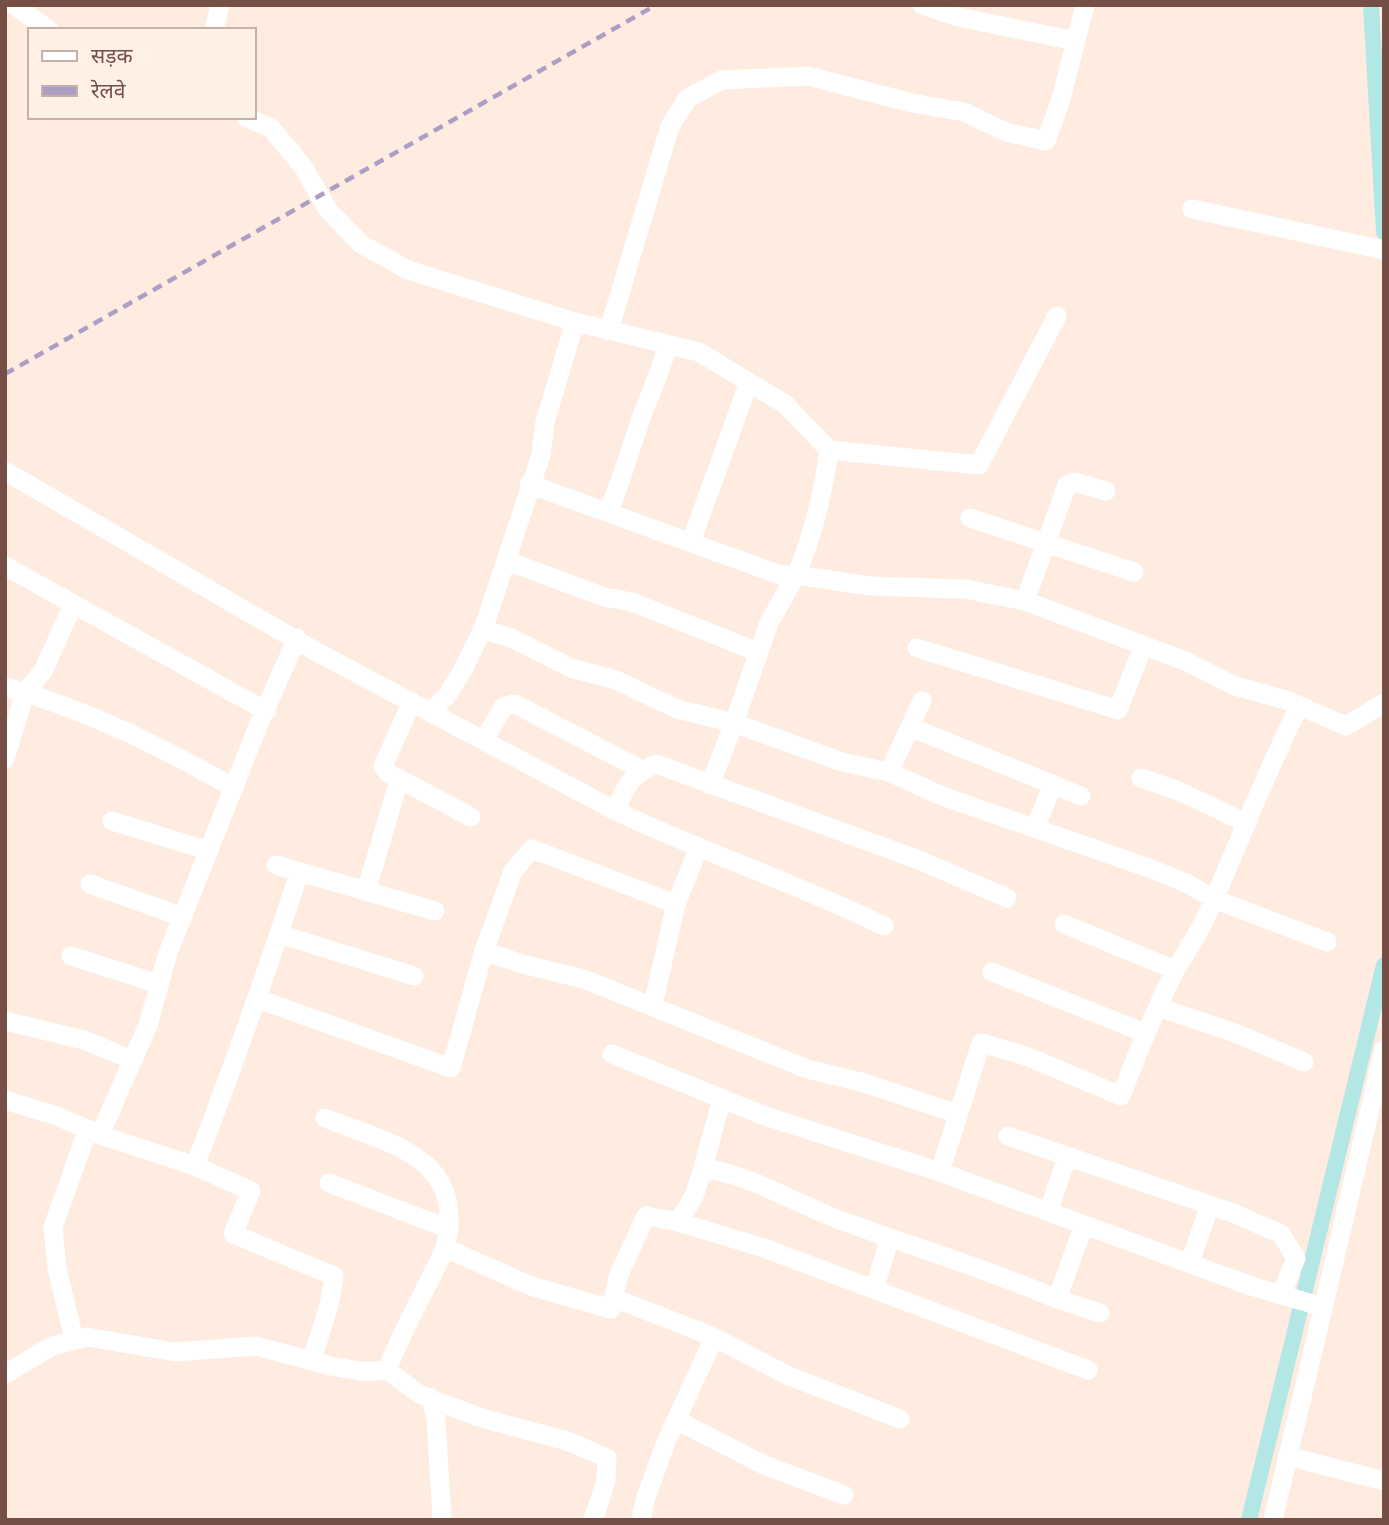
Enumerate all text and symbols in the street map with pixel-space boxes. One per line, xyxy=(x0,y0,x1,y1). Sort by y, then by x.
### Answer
legend xyxy=(28,28,256,119)
text: सड़क xyxy=(91,44,133,71)
text: रेलवे xyxy=(90,79,126,106)

